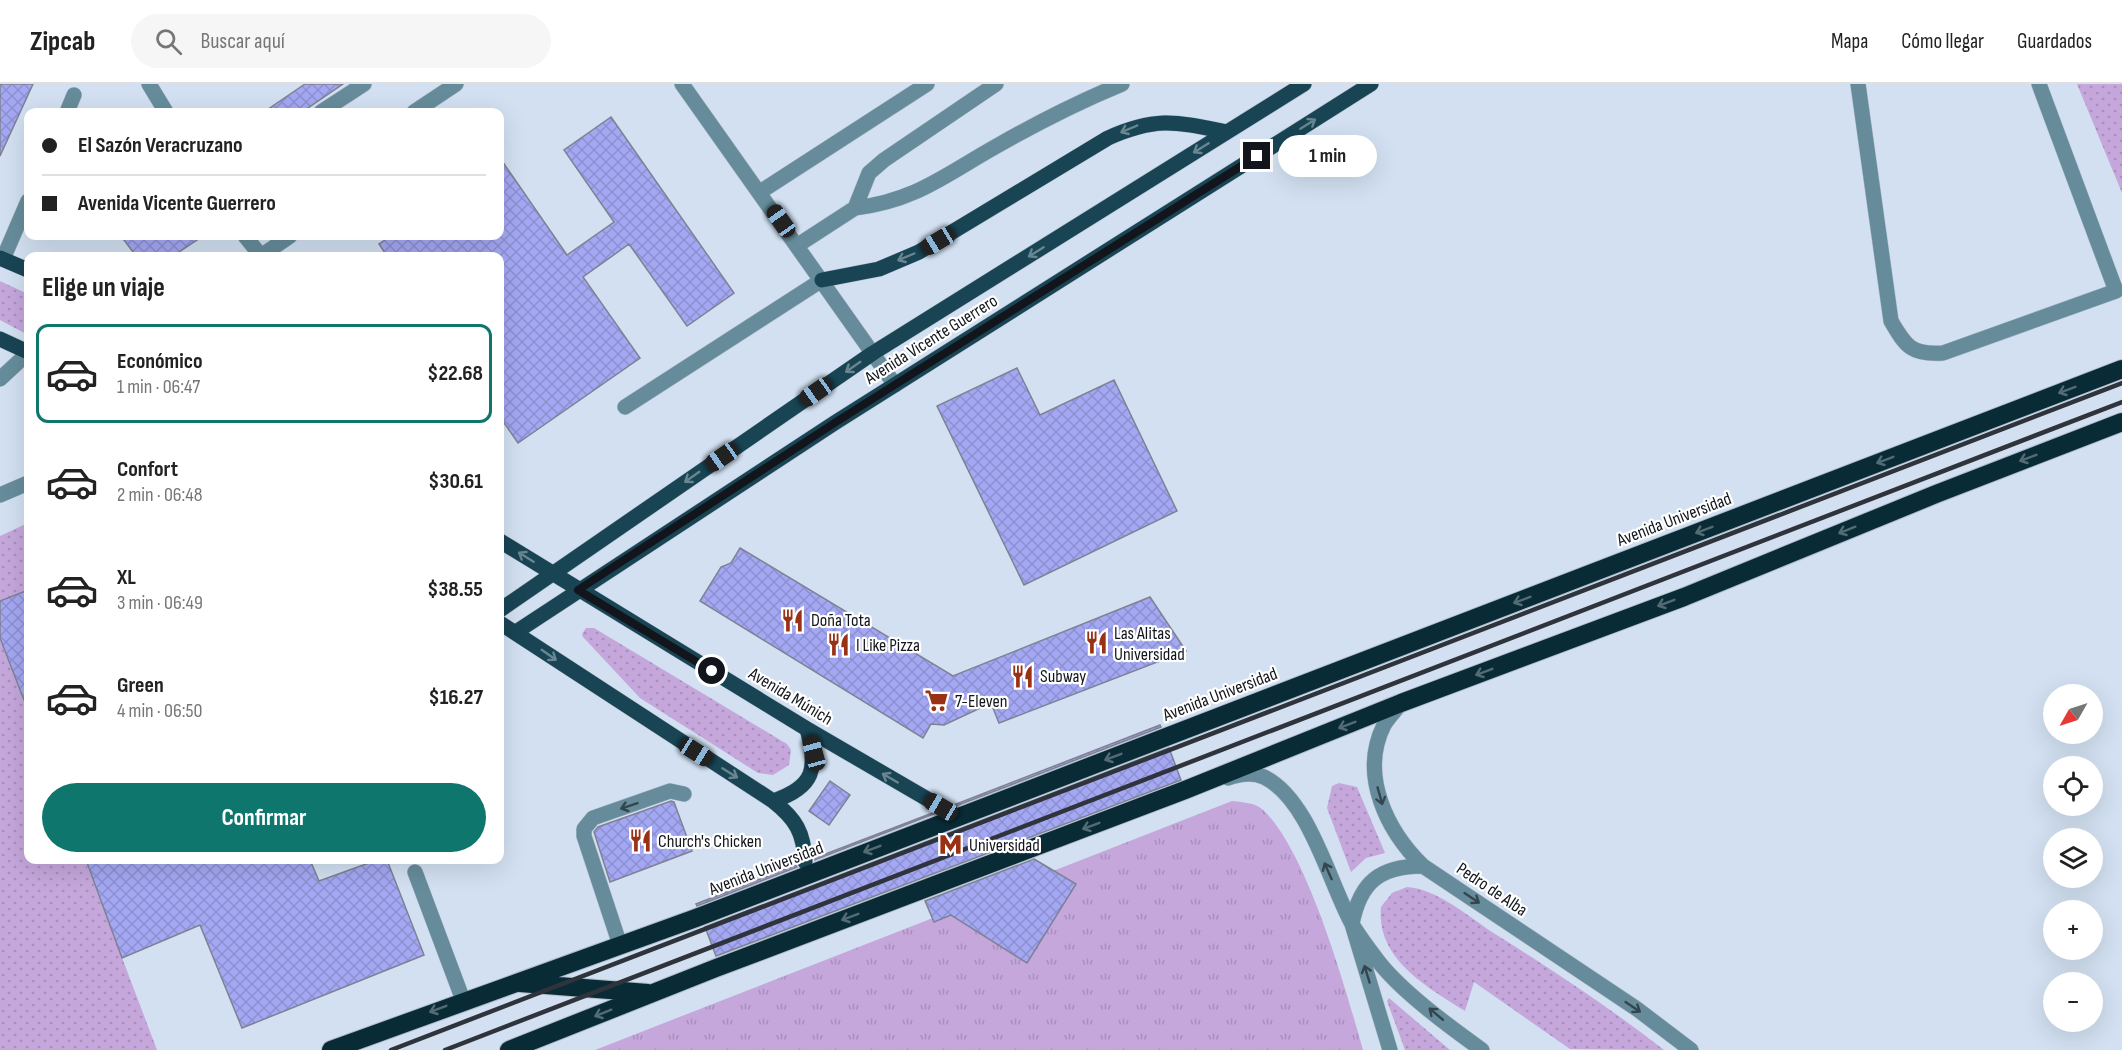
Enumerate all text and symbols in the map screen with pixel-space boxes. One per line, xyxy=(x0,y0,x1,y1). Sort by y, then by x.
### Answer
search box xyxy=(131,14,551,68)
text: Zipcab xyxy=(30,25,95,58)
icon: search xyxy=(152,25,185,58)
text: Buscar aquí xyxy=(200,28,285,55)
text: Mapa xyxy=(1831,29,1868,54)
text: Cómo llegar xyxy=(1901,29,1984,54)
text: Guardados xyxy=(2017,29,2092,54)
one-way arrow xyxy=(1299,118,1316,130)
one-way arrow xyxy=(1120,124,1139,135)
text: El Sazón Veracruzano xyxy=(78,132,243,159)
callout: 1 min xyxy=(1278,135,1377,177)
route end xyxy=(1243,142,1270,169)
one-way arrow xyxy=(1193,143,1210,155)
text: 1 min xyxy=(1309,144,1346,168)
text: Avenida Vicente Guerrero xyxy=(78,190,276,217)
car xyxy=(763,201,799,241)
car xyxy=(918,224,958,258)
one-way arrow xyxy=(1028,246,1045,258)
one-way arrow xyxy=(897,252,915,263)
text: Elige un viaje xyxy=(42,272,165,304)
street label: Avenida Vicente Guerrero xyxy=(860,290,1001,389)
icon: car xyxy=(45,347,99,401)
text: Económico xyxy=(117,348,203,375)
text: $22.68 xyxy=(427,360,483,387)
one-way arrow xyxy=(845,361,862,373)
car xyxy=(796,374,836,410)
text: 1 min · 06:47 xyxy=(117,375,200,399)
one-way arrow xyxy=(2059,385,2077,396)
car xyxy=(702,439,742,475)
one-way arrow xyxy=(2019,453,2038,464)
icon: car xyxy=(45,455,99,509)
one-way arrow xyxy=(1877,455,1895,466)
text: Confort xyxy=(117,456,178,483)
text: $30.61 xyxy=(428,468,483,495)
one-way arrow xyxy=(685,471,701,483)
text: 2 min · 06:48 xyxy=(117,483,203,507)
street label: Avenida Universidad xyxy=(1613,488,1734,551)
one-way arrow xyxy=(1838,525,1857,536)
one-way arrow xyxy=(1695,526,1713,537)
one-way arrow xyxy=(517,551,534,564)
icon: car xyxy=(45,563,99,617)
text: XL xyxy=(117,564,136,591)
text: $38.55 xyxy=(427,576,483,603)
text: 3 min · 06:49 xyxy=(117,591,203,615)
one-way arrow xyxy=(1513,596,1531,607)
one-way arrow xyxy=(1657,599,1676,610)
restaurant icon: Doña Tota xyxy=(780,607,806,633)
place label: Doña Tota xyxy=(811,610,871,631)
place label: Las Alitas Universidad xyxy=(1114,623,1185,665)
restaurant icon: Las Alitas Universidad xyxy=(1083,630,1109,656)
restaurant icon: I Like Pizza xyxy=(825,632,851,658)
place label: I Like Pizza xyxy=(856,635,920,656)
one-way arrow xyxy=(540,649,556,661)
route start xyxy=(698,657,725,684)
street label: Avenida Múnich xyxy=(744,663,836,730)
restaurant icon: Subway xyxy=(1009,663,1035,689)
street label: Avenida Universidad xyxy=(1159,663,1280,726)
place label: Subway xyxy=(1040,666,1086,687)
one-way arrow xyxy=(1475,668,1494,679)
icon: car xyxy=(45,671,99,725)
text: Green xyxy=(117,672,164,699)
text: $16.27 xyxy=(428,684,483,711)
north arrow xyxy=(2043,684,2103,744)
map controls xyxy=(2043,684,2103,1032)
supermarket icon: 7-Eleven xyxy=(924,688,950,714)
place label: 7-Eleven xyxy=(955,691,1008,712)
text: 4 min · 06:50 xyxy=(117,699,202,723)
one-way arrow xyxy=(1338,720,1357,731)
car xyxy=(801,733,827,773)
car xyxy=(676,735,716,769)
one-way arrow xyxy=(1104,753,1123,764)
button: locate xyxy=(2043,756,2103,816)
one-way arrow xyxy=(721,767,737,779)
one-way arrow xyxy=(882,771,899,783)
button: Confirmar xyxy=(42,783,486,852)
one-way arrow xyxy=(1375,786,1386,805)
car xyxy=(921,790,961,824)
one-way arrow xyxy=(620,801,639,812)
one-way arrow xyxy=(1082,821,1101,832)
restaurant icon: Church's Chicken xyxy=(627,828,653,854)
button: layers xyxy=(2043,828,2103,888)
place label: Church's Chicken xyxy=(658,831,762,852)
metro station icon: Universidad xyxy=(938,832,964,858)
place label: Universidad xyxy=(969,835,1040,856)
street label: Avenida Universidad xyxy=(705,837,826,900)
one-way arrow xyxy=(863,844,882,855)
street label: Pedro de Alba xyxy=(1452,858,1531,921)
one-way arrow xyxy=(1322,862,1333,880)
one-way arrow xyxy=(1463,892,1480,905)
button: + xyxy=(2043,900,2103,960)
one-way arrow xyxy=(841,912,859,923)
one-way arrow xyxy=(1361,965,1372,984)
button: − xyxy=(2043,972,2103,1032)
one-way arrow xyxy=(1625,1001,1641,1013)
one-way arrow xyxy=(429,1005,448,1016)
one-way arrow xyxy=(1429,1007,1444,1021)
one-way arrow xyxy=(594,1008,612,1019)

